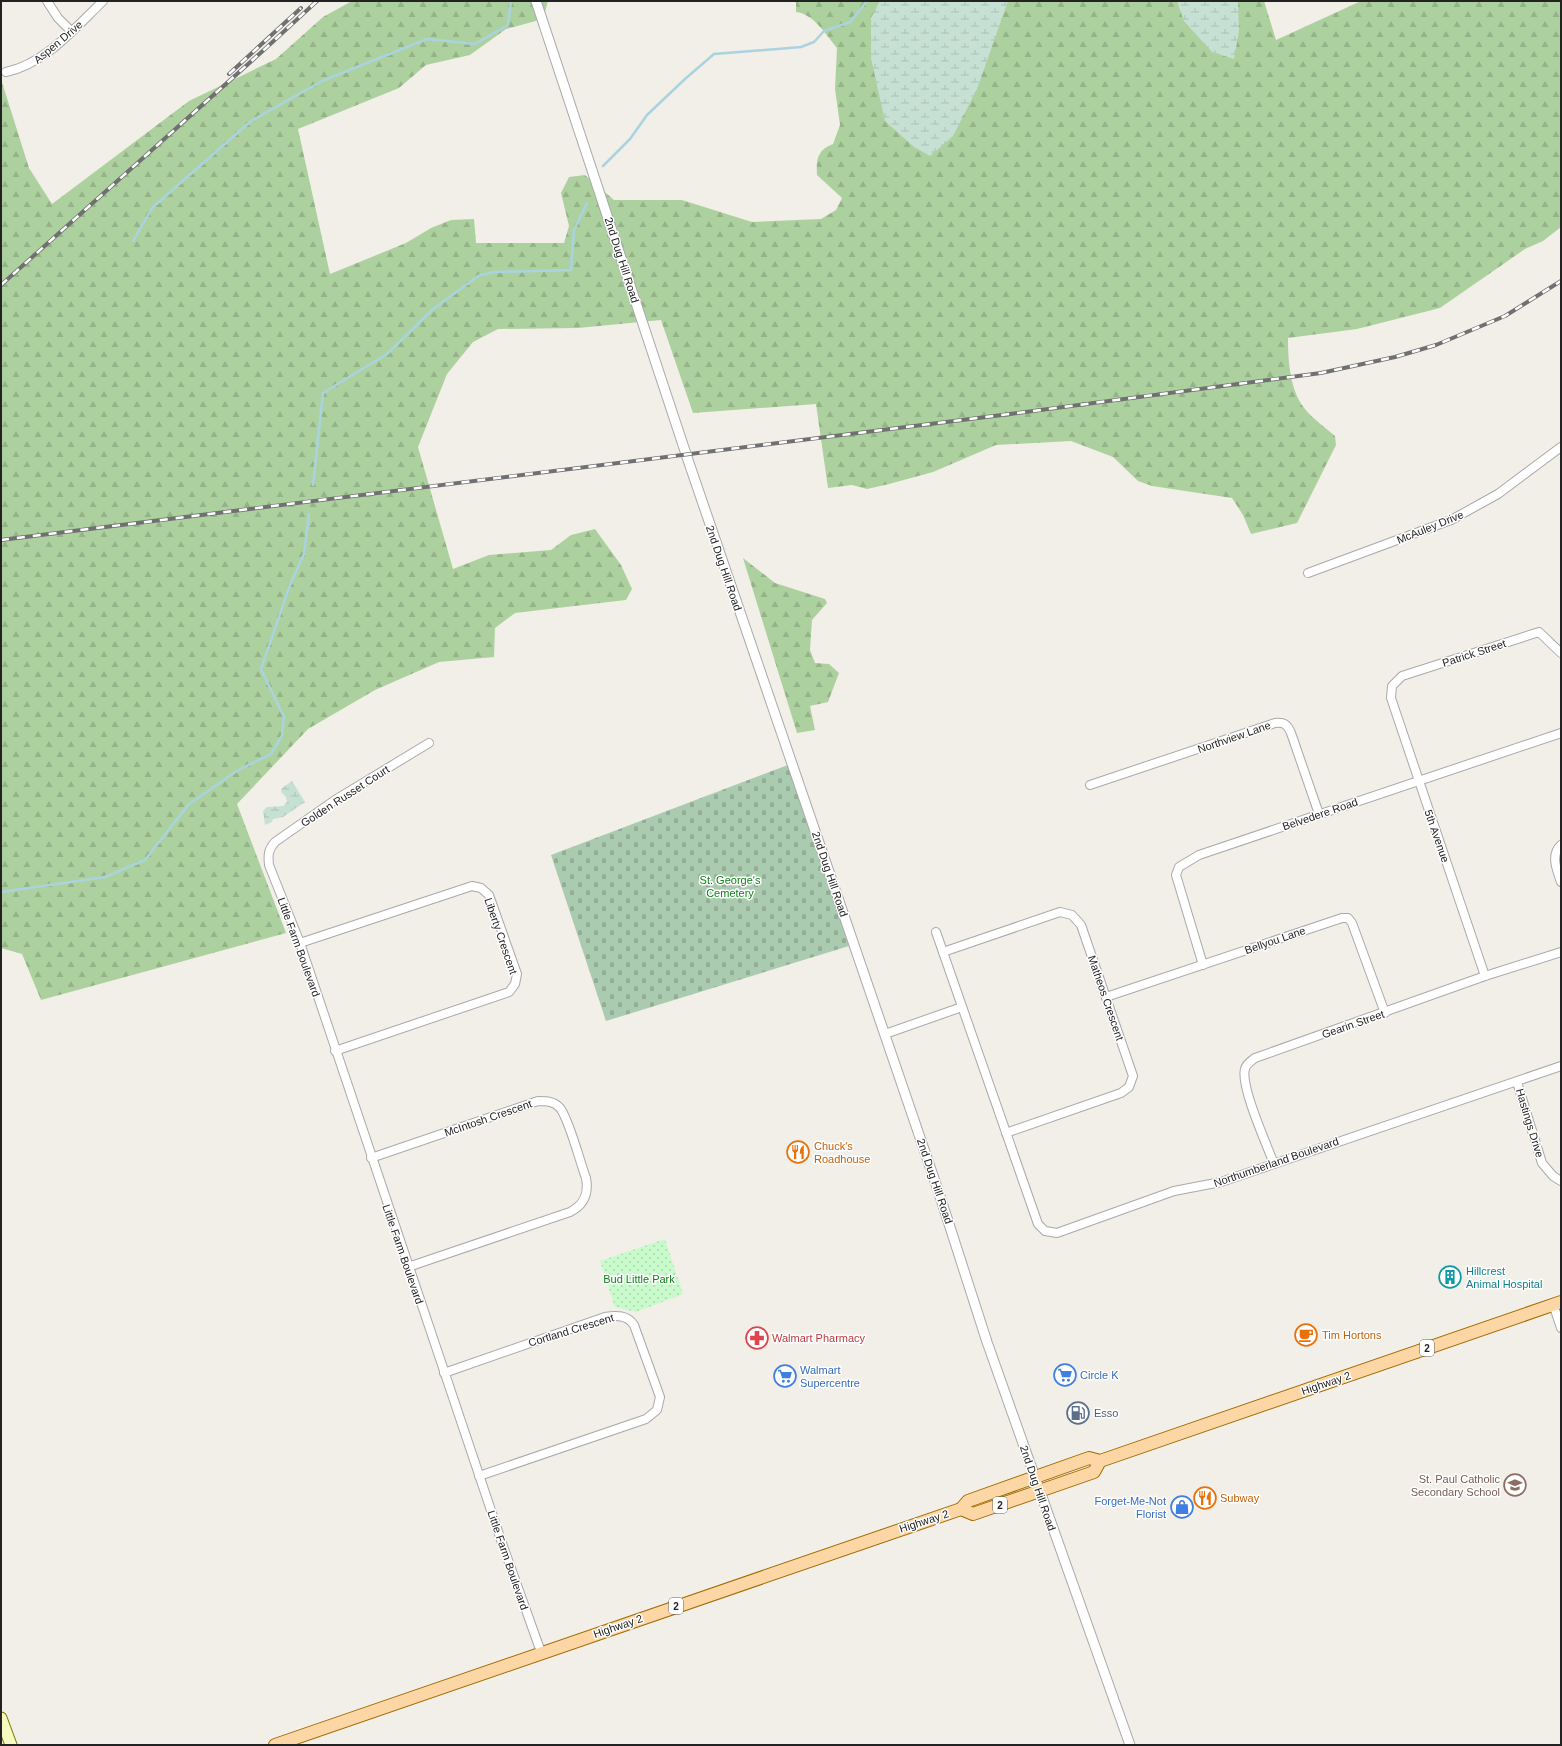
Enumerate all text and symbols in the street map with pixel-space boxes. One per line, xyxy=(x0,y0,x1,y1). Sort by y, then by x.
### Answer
street label: Aspen Drive xyxy=(31,18,85,66)
street label: 2nd Dug Hill Road xyxy=(602,216,642,304)
street label: McAuley Drive xyxy=(1395,508,1465,546)
street label: 2nd Dug Hill Road xyxy=(704,524,744,612)
street label: Patrick Street xyxy=(1441,637,1507,669)
street label: Northview Lane xyxy=(1196,719,1272,755)
street label: Golden Russet Court xyxy=(299,763,391,829)
street label: Belvedere Road xyxy=(1281,795,1359,833)
street label: 5th Avenue xyxy=(1422,808,1452,864)
street label: 2nd Dug Hill Road xyxy=(810,830,850,918)
park label: St. George's Cemetery xyxy=(700,874,761,899)
street label: Little Farm Boulevard xyxy=(275,896,323,998)
street label: Liberty Crescent xyxy=(482,896,520,976)
street label: Bellyou Lane xyxy=(1243,924,1307,956)
street label: Matheos Crescent xyxy=(1086,954,1126,1042)
street label: Gearin Street xyxy=(1320,1008,1386,1040)
street label: Hastings Drive xyxy=(1514,1087,1546,1159)
street label: McIntosh Crescent xyxy=(443,1097,533,1139)
street label: Northumberland Boulevard xyxy=(1212,1135,1340,1189)
street label: 2nd Dug Hill Road xyxy=(915,1137,955,1225)
restaurant icon: Chuck's Roadhouse xyxy=(785,1139,811,1165)
place label: Chuck's Roadhouse xyxy=(814,1140,870,1165)
street label: Little Farm Boulevard xyxy=(380,1203,426,1305)
building icon: Hillcrest Animal Hospital xyxy=(1437,1264,1463,1290)
place label: Hillcrest Animal Hospital xyxy=(1466,1265,1542,1290)
park label: Bud Little Park xyxy=(603,1273,675,1285)
street label: Cortland Crescent xyxy=(527,1311,615,1349)
cafe icon: Tim Hortons xyxy=(1293,1322,1319,1348)
pharmacy icon: Walmart Pharmacy xyxy=(744,1325,770,1351)
place label: Tim Hortons xyxy=(1322,1329,1382,1341)
place label: Walmart Pharmacy xyxy=(772,1332,866,1344)
road number: 2 xyxy=(1420,1340,1434,1356)
supermarket icon: Circle K xyxy=(1052,1362,1078,1388)
supermarket icon: Walmart Supercentre xyxy=(772,1363,798,1389)
place label: Walmart Supercentre xyxy=(800,1364,860,1389)
place label: Circle K xyxy=(1080,1369,1119,1381)
street label: Highway 2 xyxy=(1300,1369,1352,1397)
fuel station icon: Esso xyxy=(1065,1400,1091,1426)
place label: Esso xyxy=(1094,1407,1118,1419)
street label: 2nd Dug Hill Road xyxy=(1018,1444,1058,1532)
school or university icon: St. Paul Catholic Secondary School xyxy=(1502,1472,1528,1498)
place label: St. Paul Catholic Secondary School xyxy=(1411,1473,1500,1498)
restaurant icon: Subway xyxy=(1192,1485,1218,1511)
place label: Subway xyxy=(1220,1492,1260,1504)
shop icon: Forget-Me-Not Florist xyxy=(1169,1494,1195,1520)
place label: Forget-Me-Not Florist xyxy=(1094,1495,1166,1520)
road number: 2 xyxy=(993,1497,1007,1513)
street label: Highway 2 xyxy=(898,1507,950,1535)
street label: Little Farm Boulevard xyxy=(485,1509,531,1611)
road number: 2 xyxy=(669,1598,683,1614)
street label: Highway 2 xyxy=(592,1612,644,1640)

